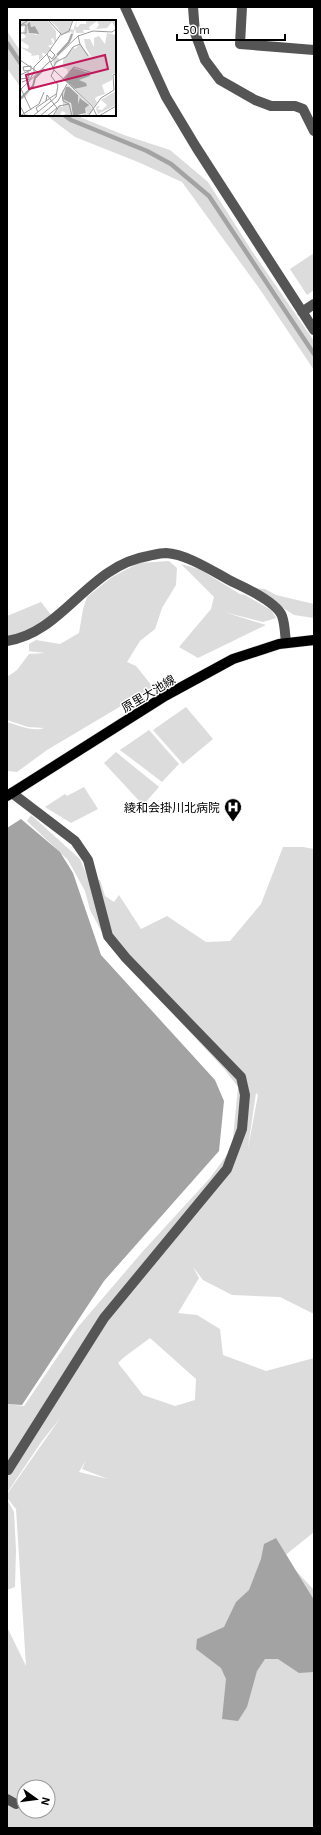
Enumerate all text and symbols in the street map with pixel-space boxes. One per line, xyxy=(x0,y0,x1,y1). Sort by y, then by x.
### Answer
scale bar xyxy=(177,16,285,42)
inset map xyxy=(20,20,116,116)
text: 50 m xyxy=(183,22,210,36)
street label: 原里大池線 xyxy=(119,672,177,714)
hospital icon: 綾和会掛川北病院 xyxy=(223,797,243,822)
place label: 綾和会掛川北病院 xyxy=(124,800,220,814)
north arrow xyxy=(16,1779,56,1819)
text: N xyxy=(39,1796,53,1807)

